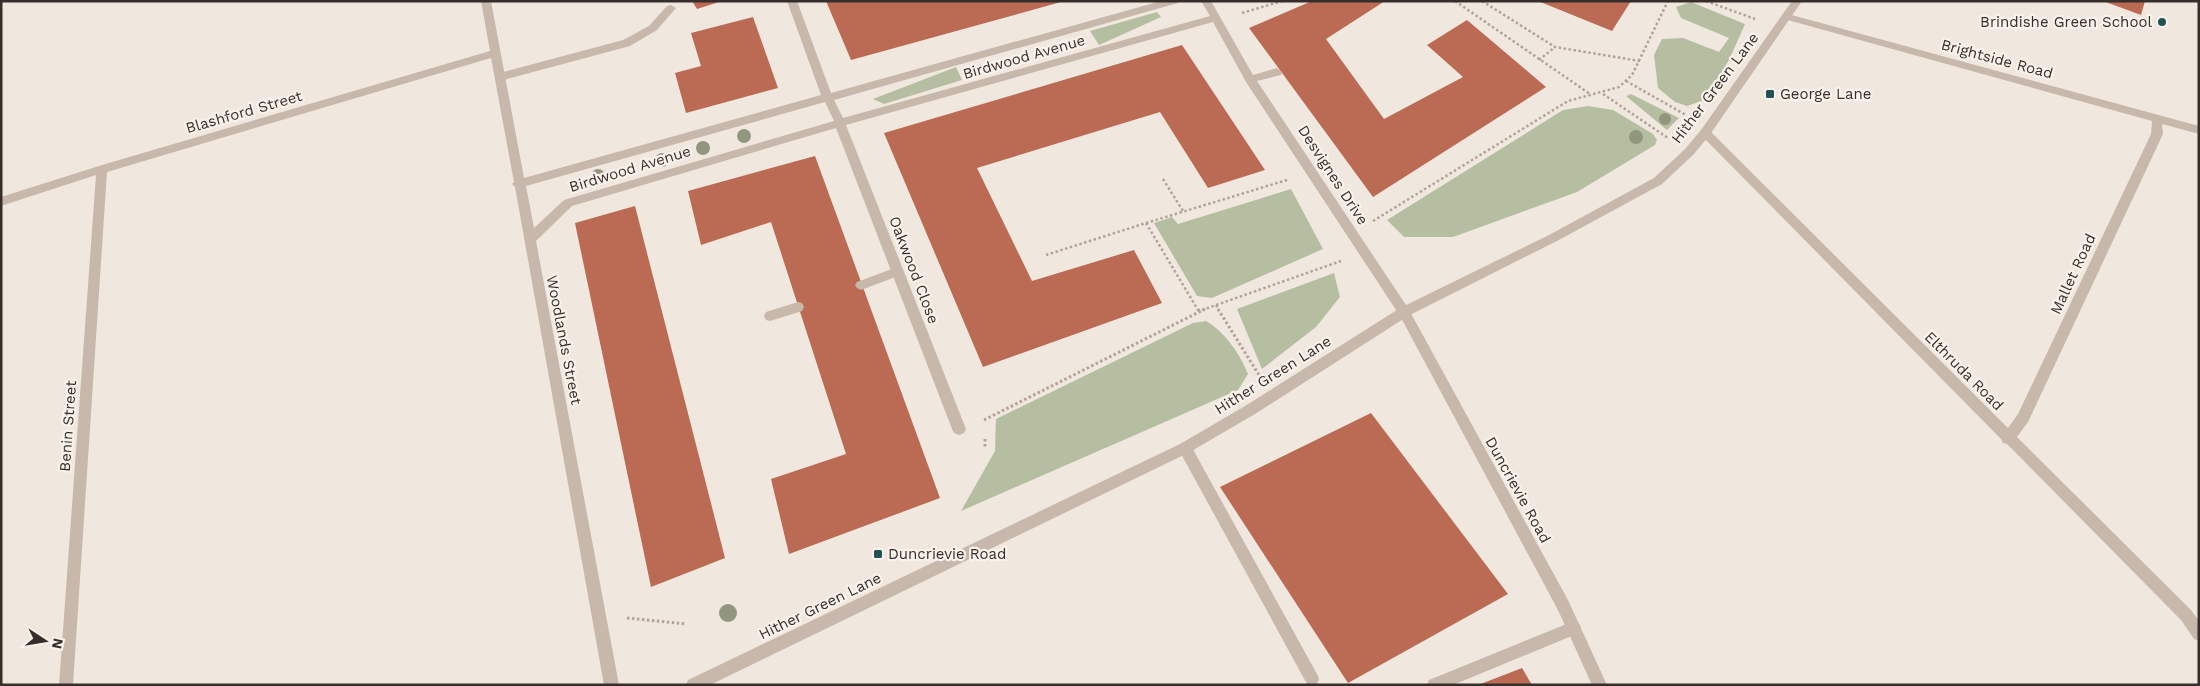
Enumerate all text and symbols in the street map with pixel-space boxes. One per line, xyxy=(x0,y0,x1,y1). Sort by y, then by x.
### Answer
place label: Brindishe Green School xyxy=(1980,13,2152,31)
marker: Brindishe Green School xyxy=(2156,16,2168,28)
street label: Hither Green Lane xyxy=(1668,29,1762,147)
street label: Birdwood Avenue xyxy=(961,31,1087,83)
street label: Brightside Road xyxy=(1939,35,2055,83)
place label: George Lane xyxy=(1780,85,1871,103)
street label: Blashford Street xyxy=(184,87,305,137)
marker: George Lane xyxy=(1764,88,1776,100)
street label: Desvignes Drive xyxy=(1294,122,1372,228)
street label: Birdwood Avenue xyxy=(567,142,693,196)
street label: Oakwood Close xyxy=(885,214,943,326)
street label: Mallet Road xyxy=(2046,231,2100,317)
street label: Woodlands Street xyxy=(543,274,585,407)
street label: Elthruda Road xyxy=(1921,328,2007,414)
street label: Hither Green Lane xyxy=(1211,332,1335,418)
street label: Benin Street xyxy=(56,379,80,472)
street label: Duncrievie Road xyxy=(1481,434,1555,546)
place label: Duncrievie Road xyxy=(888,545,1007,563)
marker: Duncrievie Road xyxy=(872,548,884,560)
street label: Hither Green Lane xyxy=(756,569,884,643)
north arrow xyxy=(20,616,70,666)
text: N xyxy=(49,637,67,650)

